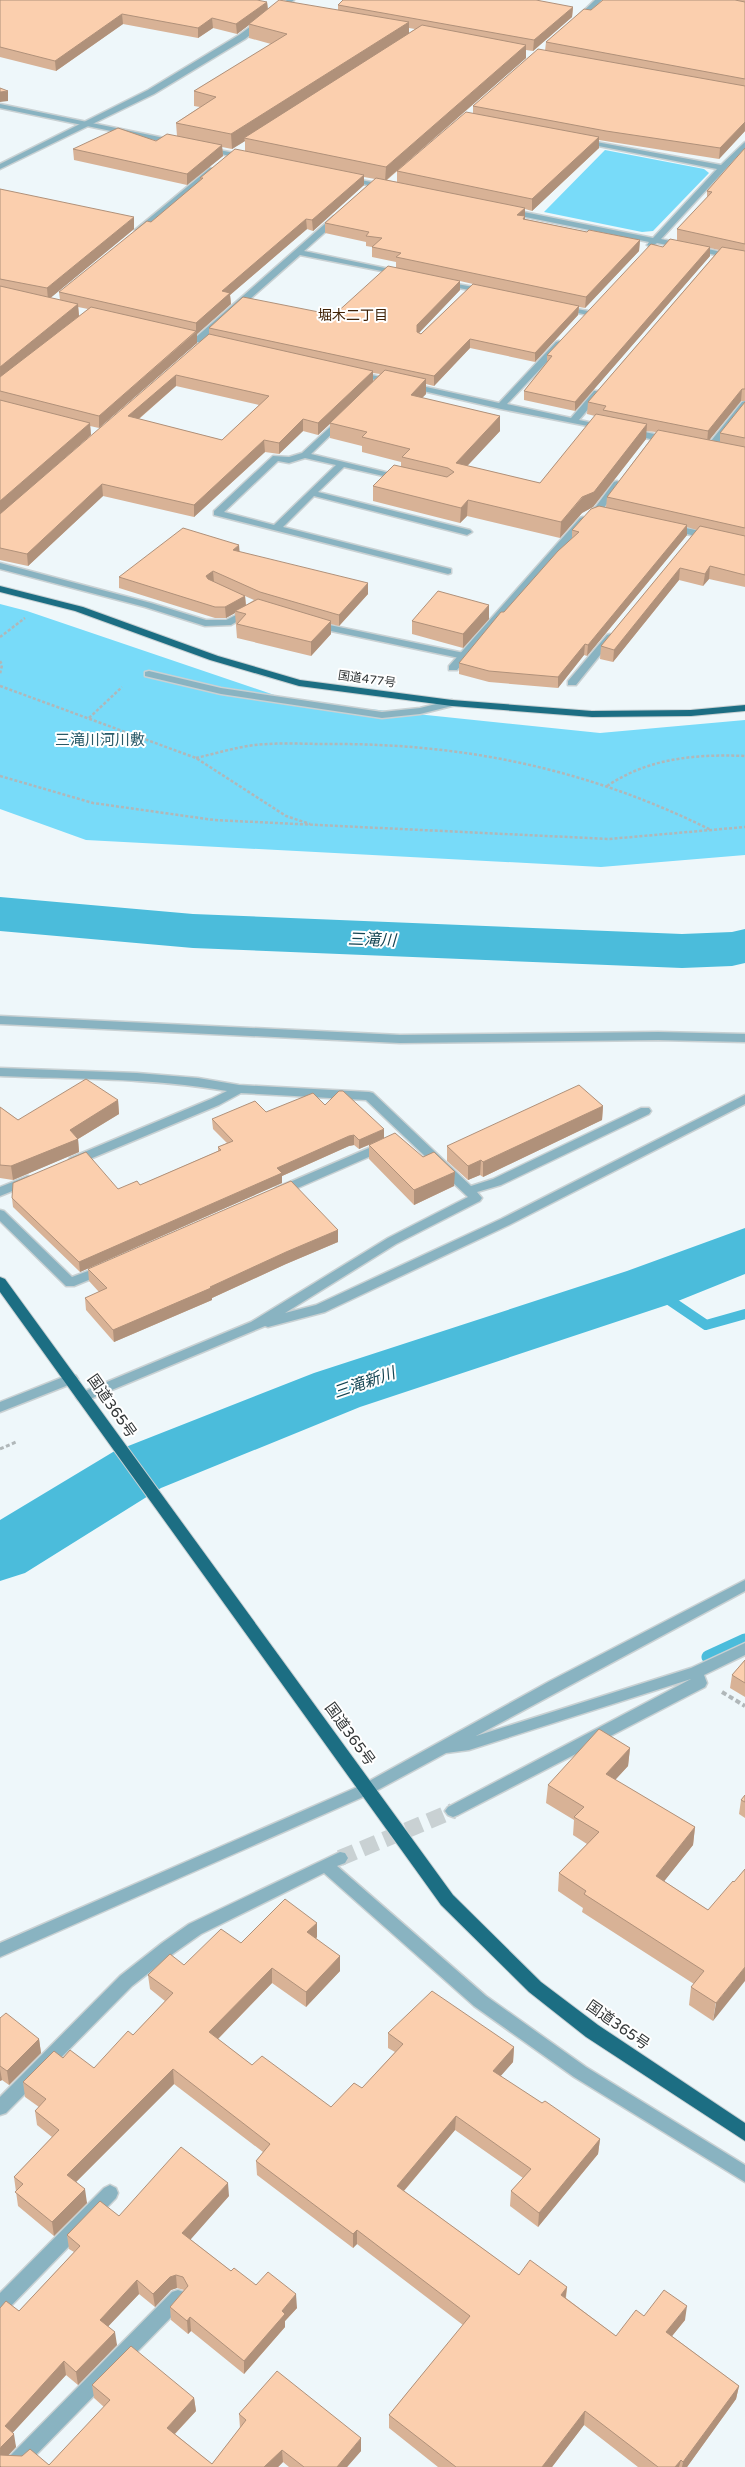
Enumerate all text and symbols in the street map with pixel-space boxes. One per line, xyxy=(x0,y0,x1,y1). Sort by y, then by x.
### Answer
district label: 堀木二丁目 xyxy=(318,307,388,324)
street label: 国道477号 xyxy=(337,668,397,690)
park label: 三滝川河川敷 xyxy=(55,731,145,749)
water label: 三滝川 xyxy=(348,929,398,951)
water label: 三滝新川 xyxy=(331,1362,400,1403)
street label: 国道365号 xyxy=(84,1371,140,1441)
street label: 国道365号 xyxy=(321,1699,379,1769)
street label: 国道365号 xyxy=(583,1997,653,2053)

